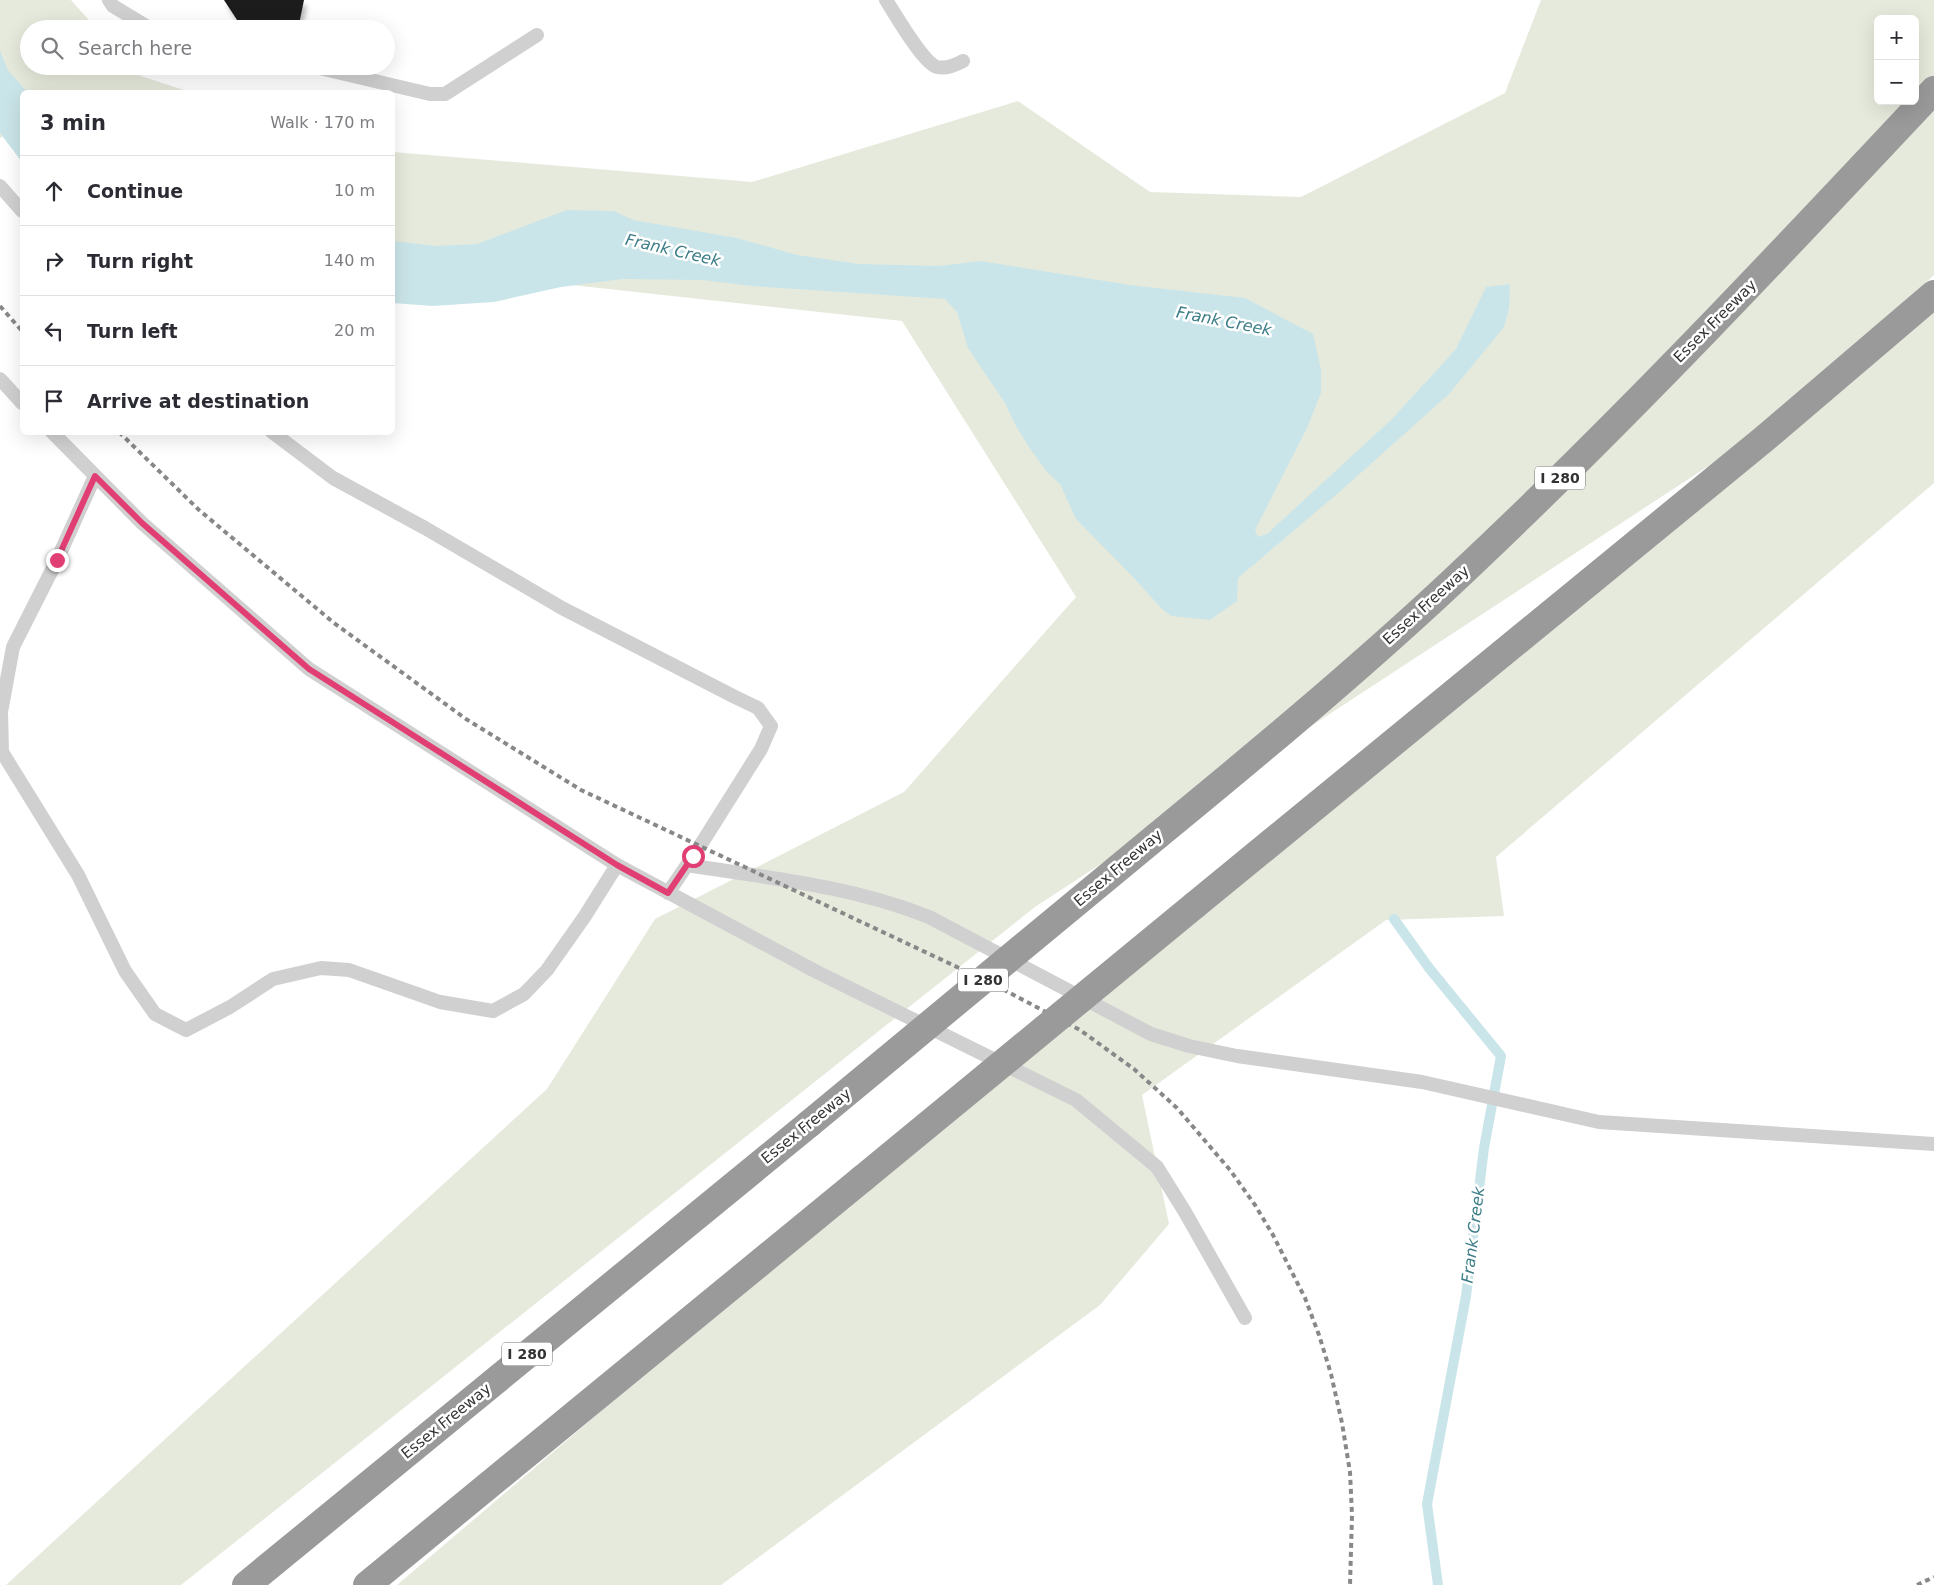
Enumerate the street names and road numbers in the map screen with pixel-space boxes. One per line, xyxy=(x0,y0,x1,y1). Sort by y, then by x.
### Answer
street label: Essex Freeway xyxy=(1670,276,1760,366)
road number: I 280 xyxy=(1535,466,1585,489)
street label: Essex Freeway xyxy=(1379,561,1473,648)
street label: Essex Freeway xyxy=(1070,826,1166,910)
road number: I 280 xyxy=(958,968,1008,992)
street label: Essex Freeway xyxy=(758,1084,854,1168)
road number: I 280 xyxy=(502,1342,552,1366)
street label: Essex Freeway xyxy=(398,1379,494,1463)

